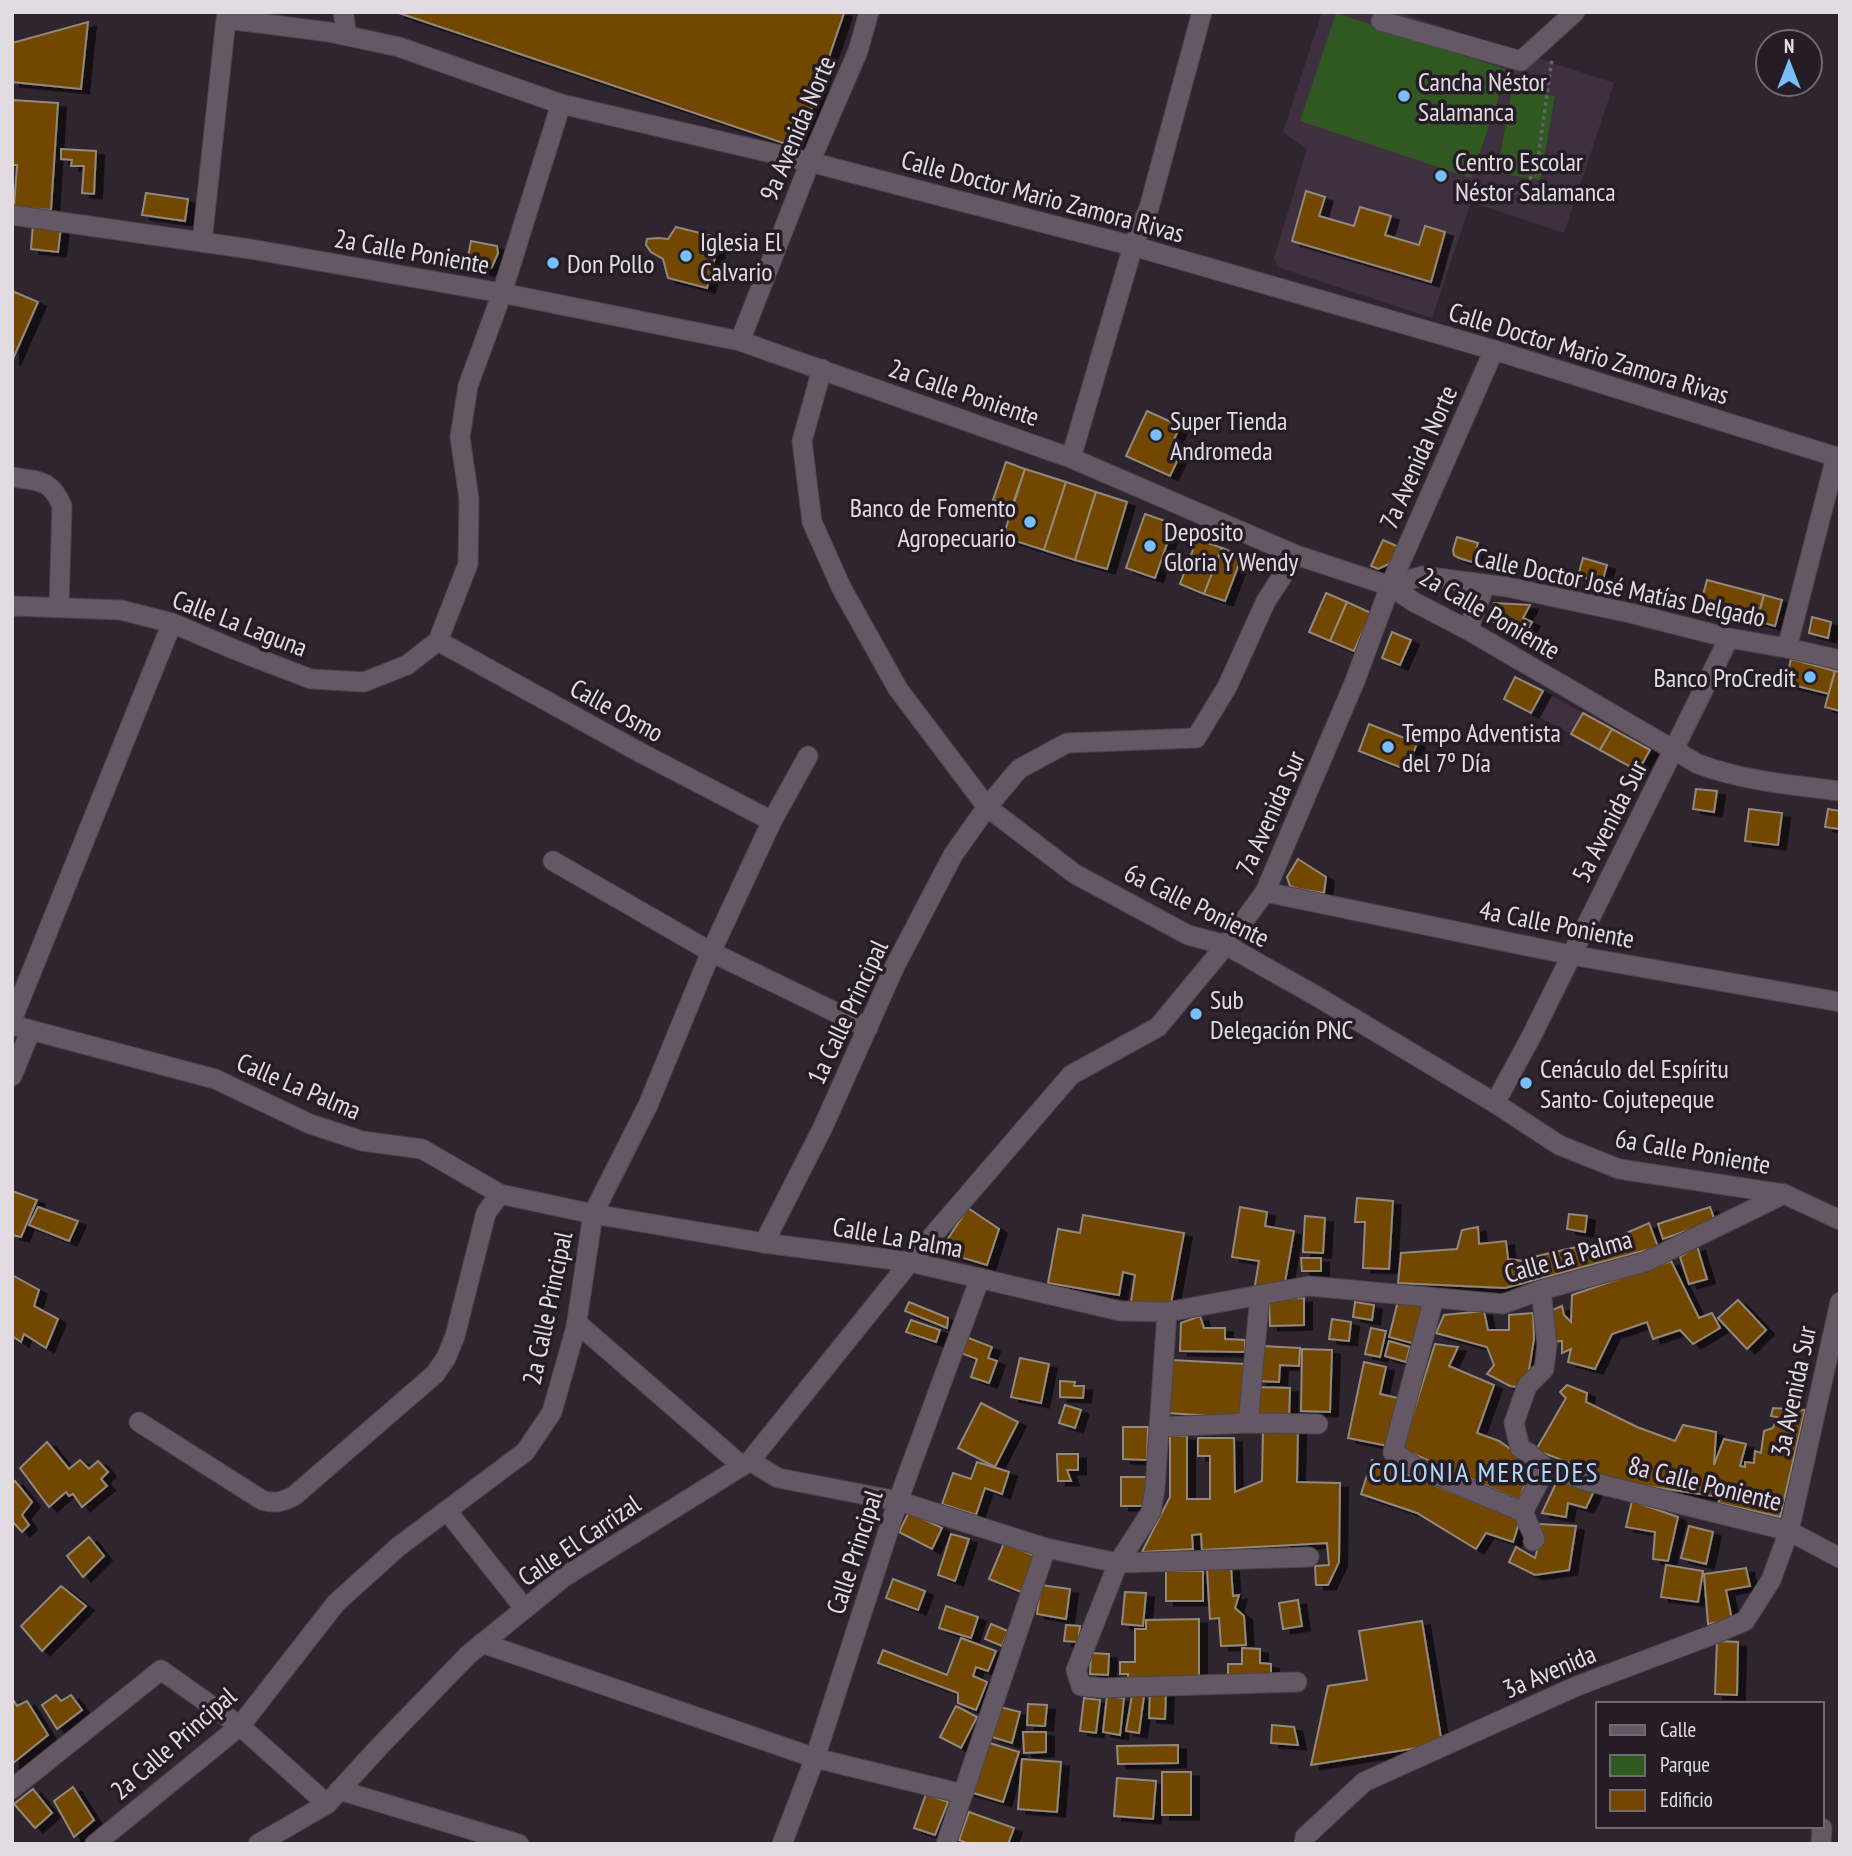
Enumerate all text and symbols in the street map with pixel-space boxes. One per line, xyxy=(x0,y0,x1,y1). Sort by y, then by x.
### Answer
north arrow xyxy=(1754,28,1824,98)
text: N xyxy=(1784,34,1794,58)
street label: 9a Avenida Norte xyxy=(752,51,842,205)
place label: Cancha Néstor Salamanca xyxy=(1418,65,1547,128)
marker: Cancha Néstor Salamanca xyxy=(1396,88,1412,104)
street label: Calle Doctor Mario Zamora Rivas xyxy=(898,142,1188,250)
place label: Centro Escolar Néstor Salamanca xyxy=(1455,145,1616,208)
marker: Centro Escolar Néstor Salamanca xyxy=(1433,168,1449,184)
street label: 2a Calle Poniente xyxy=(332,221,492,281)
place label: Iglesia El Calvario xyxy=(700,225,782,288)
place label: Don Pollo xyxy=(567,247,654,280)
marker: Iglesia El Calvario xyxy=(678,248,694,264)
marker: Don Pollo xyxy=(545,255,561,271)
street label: Calle Doctor Mario Zamora Rivas xyxy=(1445,295,1733,411)
street label: 2a Calle Poniente xyxy=(884,351,1044,433)
street label: 7a Avenida Norte xyxy=(1372,380,1464,534)
place label: Super Tienda Andromeda xyxy=(1170,404,1288,467)
marker: Super Tienda Andromeda xyxy=(1148,427,1164,443)
place label: Banco de Fomento Agropecuario xyxy=(850,491,1016,554)
marker: Banco de Fomento Agropecuario xyxy=(1022,514,1038,530)
place label: Deposito Gloria Y Wendy xyxy=(1164,515,1298,578)
marker: Deposito Gloria Y Wendy xyxy=(1142,538,1158,554)
street label: Calle Doctor José Matías Delgado xyxy=(1471,540,1769,634)
street label: 2a Calle Poniente xyxy=(1414,559,1566,667)
street label: Calle La Laguna xyxy=(168,582,312,664)
place label: Banco ProCredit xyxy=(1654,661,1796,694)
marker: Banco ProCredit xyxy=(1802,669,1818,685)
street label: Calle Osmo xyxy=(565,671,669,749)
place label: Tempo Adventista del 7º Día xyxy=(1402,716,1561,779)
marker: Tempo Adventista del 7º Día xyxy=(1380,739,1396,755)
street label: 7a Avenida Sur xyxy=(1228,746,1312,880)
street label: 5a Avenida Sur xyxy=(1564,754,1654,888)
street label: 6a Calle Poniente xyxy=(1119,856,1275,954)
street label: 4a Calle Poniente xyxy=(1477,893,1637,955)
street label: 1a Calle Principal xyxy=(799,934,895,1090)
place label: Sub Delegación PNC xyxy=(1210,983,1353,1046)
marker: Sub Delegación PNC xyxy=(1188,1006,1204,1022)
street label: Calle La Palma xyxy=(232,1045,366,1127)
place label: Cenáculo del Espíritu Santo- Cojutepeque xyxy=(1540,1052,1729,1115)
marker: Cenáculo del Espíritu Santo- Cojutepeque xyxy=(1518,1075,1534,1091)
street label: 6a Calle Poniente xyxy=(1613,1121,1773,1181)
street label: Calle La Palma xyxy=(830,1209,966,1265)
street label: Calle La Palma xyxy=(1500,1222,1636,1290)
street label: 2a Calle Principal xyxy=(515,1228,579,1388)
street label: 3a Avenida Sur xyxy=(1763,1323,1823,1459)
street label: 8a Calle Poniente xyxy=(1625,1448,1785,1518)
district label: COLONIA MERCEDES xyxy=(1369,1453,1599,1490)
street label: Calle Principal xyxy=(818,1486,890,1618)
street label: Calle El Carrizal xyxy=(511,1487,647,1593)
street label: 3a Avenida xyxy=(1497,1637,1601,1705)
street label: 2a Calle Principal xyxy=(103,1679,243,1807)
legend xyxy=(1596,1702,1824,1828)
text: Calle xyxy=(1660,1716,1696,1743)
text: Parque xyxy=(1660,1751,1710,1778)
text: Edificio xyxy=(1660,1786,1713,1813)

